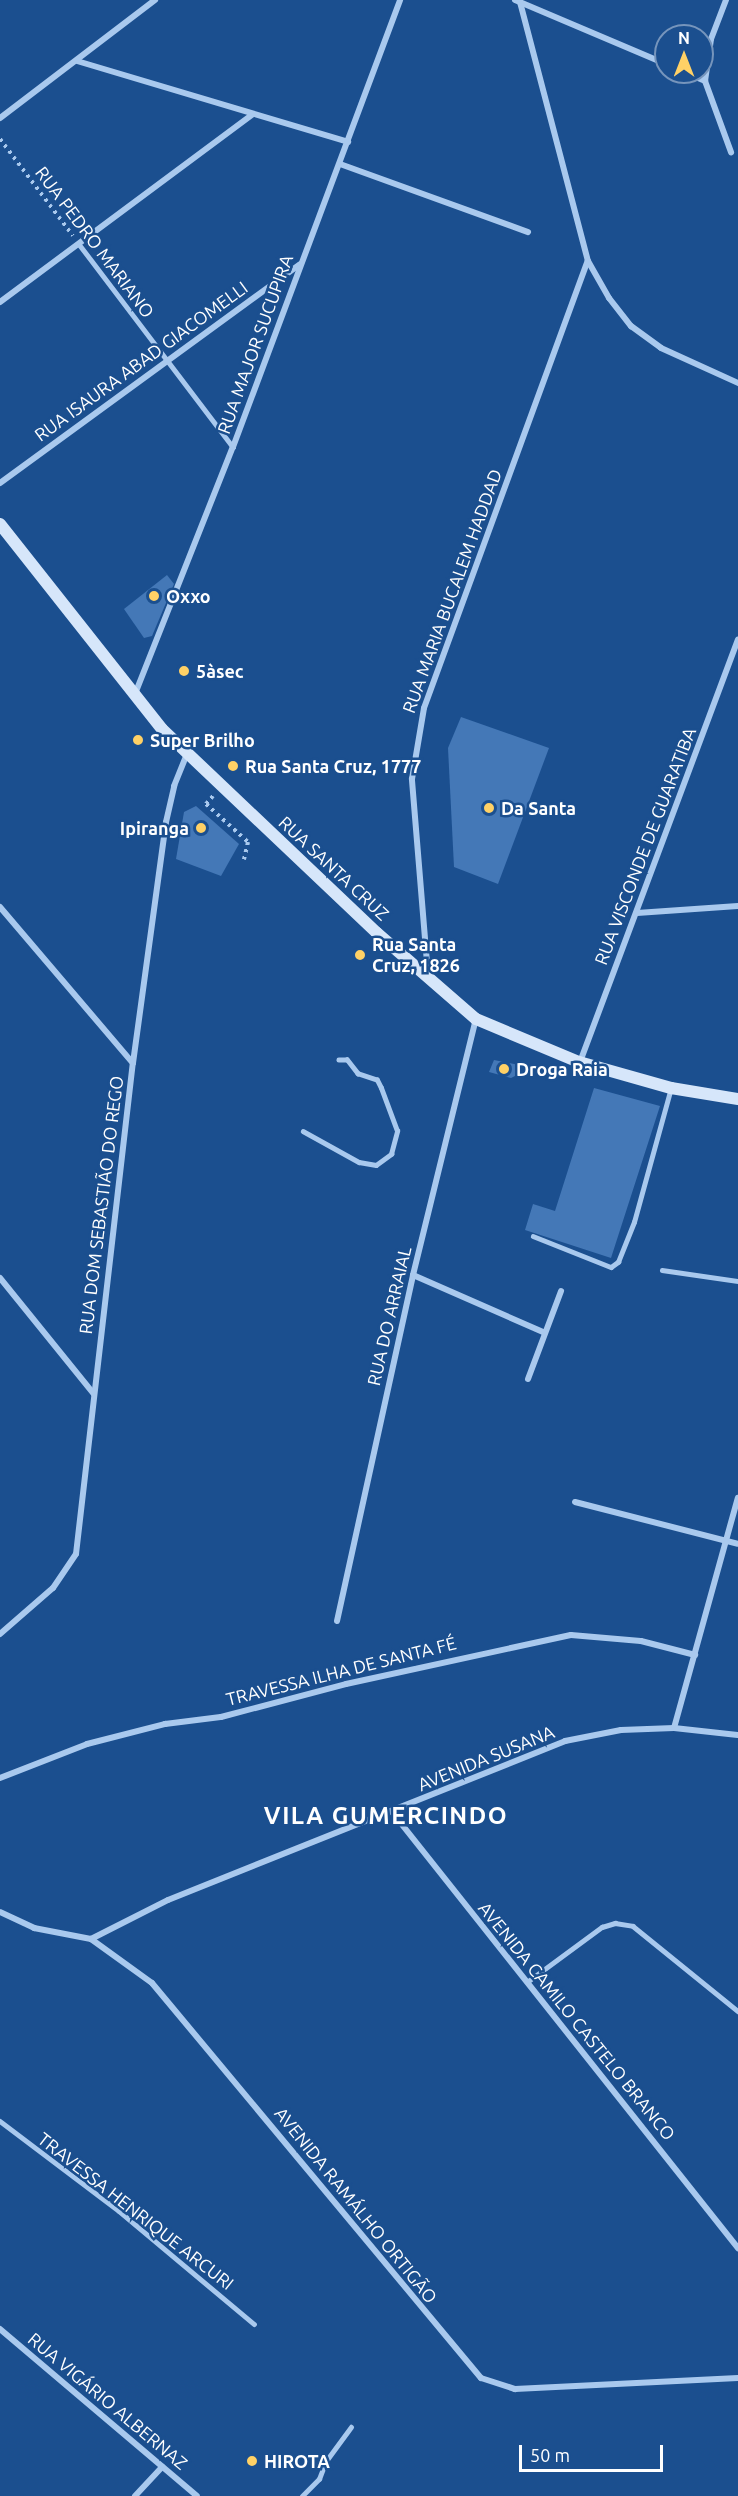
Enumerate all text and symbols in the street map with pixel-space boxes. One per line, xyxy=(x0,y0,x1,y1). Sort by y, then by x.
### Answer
north arrow xyxy=(654,24,714,84)
text: N xyxy=(678,29,690,47)
street label: RUA PEDRO MARIANO xyxy=(31,162,159,322)
street label: RUA MAJOR SUCUPIRA xyxy=(212,251,298,437)
street label: RUA ISAURA ABAD GIACOMELLI xyxy=(30,276,252,446)
street label: RUA MARIA BUCALEM HADDAD xyxy=(398,466,506,716)
place label: Oxxo xyxy=(166,585,211,607)
marker: Oxxo xyxy=(147,589,161,603)
place label: 5àsec xyxy=(196,660,244,682)
marker: 5àsec xyxy=(177,664,191,678)
street label: RUA VISCONDE DE GUARATIBA xyxy=(590,724,700,968)
place label: Super Brilho xyxy=(150,729,255,751)
marker: Super Brilho xyxy=(131,733,145,747)
place label: Rua Santa Cruz, 1777 xyxy=(245,755,421,777)
marker: Rua Santa Cruz, 1777 xyxy=(226,759,240,773)
place label: Da Santa xyxy=(501,797,576,819)
marker: Da Santa xyxy=(482,801,496,815)
street label: RUA SANTA CRUZ xyxy=(274,811,394,925)
place label: Ipiranga xyxy=(120,817,189,839)
marker: Ipiranga xyxy=(194,821,208,835)
place label: Rua Santa Cruz, 1826 xyxy=(372,934,460,976)
marker: Rua Santa Cruz, 1826 xyxy=(353,948,367,962)
place label: Droga Raia xyxy=(516,1058,608,1080)
marker: Droga Raia xyxy=(497,1062,511,1076)
street label: RUA DOM SEBASTIÃO DO REGO xyxy=(74,1075,128,1335)
street label: RUA DO ARRAIAL xyxy=(363,1244,415,1388)
street label: TRAVESSA ILHA DE SANTA FÉ xyxy=(224,1632,458,1710)
street label: AVENIDA SUSANA xyxy=(414,1721,558,1795)
district label: VILA GUMERCINDO xyxy=(264,1802,508,1830)
street label: AVENIDA CAMILO CASTELO BRANCO xyxy=(474,1898,680,2144)
street label: AVENIDA RAMÁLHO ORTIGÃO xyxy=(270,2103,442,2307)
street label: TRAVESSA HENRIQUE ARCURI xyxy=(34,2128,238,2294)
street label: RUA VIGÁRIO ALBERNAZ xyxy=(24,2328,192,2474)
scale bar xyxy=(522,2433,666,2471)
text: 50 m xyxy=(530,2445,570,2465)
place label: HIROTA xyxy=(264,2450,330,2472)
marker: HIROTA xyxy=(245,2454,259,2468)

